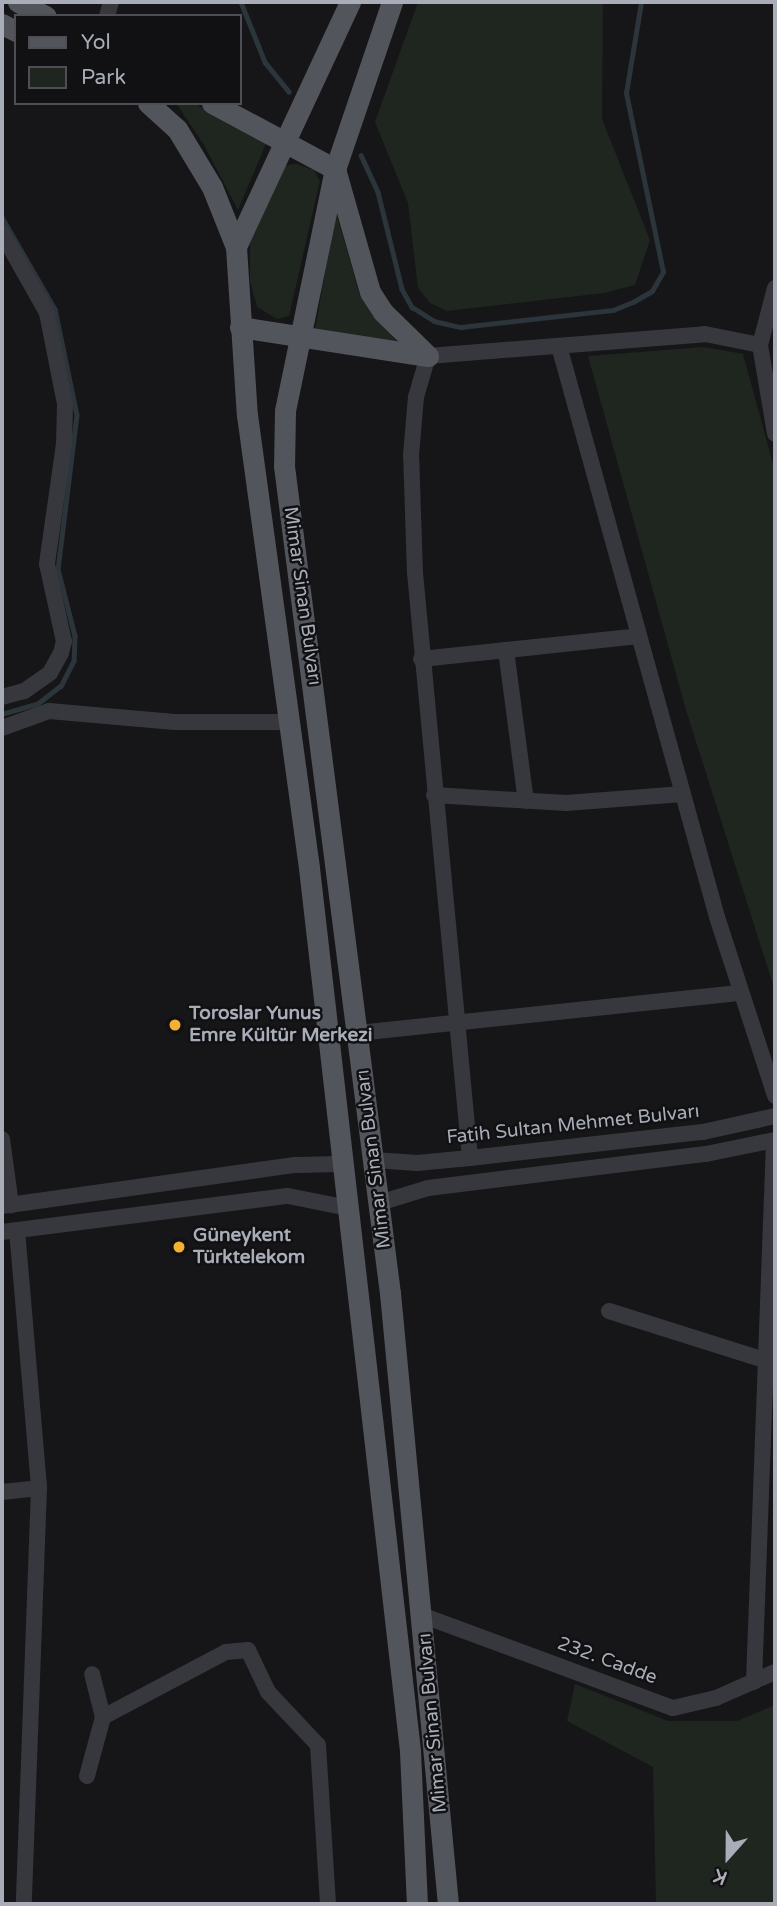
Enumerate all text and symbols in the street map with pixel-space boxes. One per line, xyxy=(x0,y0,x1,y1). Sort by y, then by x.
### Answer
legend xyxy=(14,14,242,105)
text: Yol xyxy=(81,30,111,55)
text: Park xyxy=(81,65,126,90)
street label: Mimar Sinan Bulvarı xyxy=(278,505,326,687)
place label: Toroslar Yunus Emre Kültür Merkezi xyxy=(189,1003,372,1047)
marker: Toroslar Yunus Emre Kültür Merkezi xyxy=(167,1017,183,1033)
street label: Mimar Sinan Bulvarı xyxy=(352,1068,396,1250)
street label: Fatih Sultan Mehmet Bulvarı xyxy=(445,1100,701,1150)
place label: Güneykent Türktelekom xyxy=(193,1225,305,1269)
marker: Güneykent Türktelekom xyxy=(171,1239,187,1255)
street label: Mimar Sinan Bulvarı xyxy=(414,1632,452,1814)
street label: 232. Cadde xyxy=(554,1632,660,1690)
north arrow xyxy=(693,1822,763,1892)
text: K xyxy=(711,1864,730,1889)

